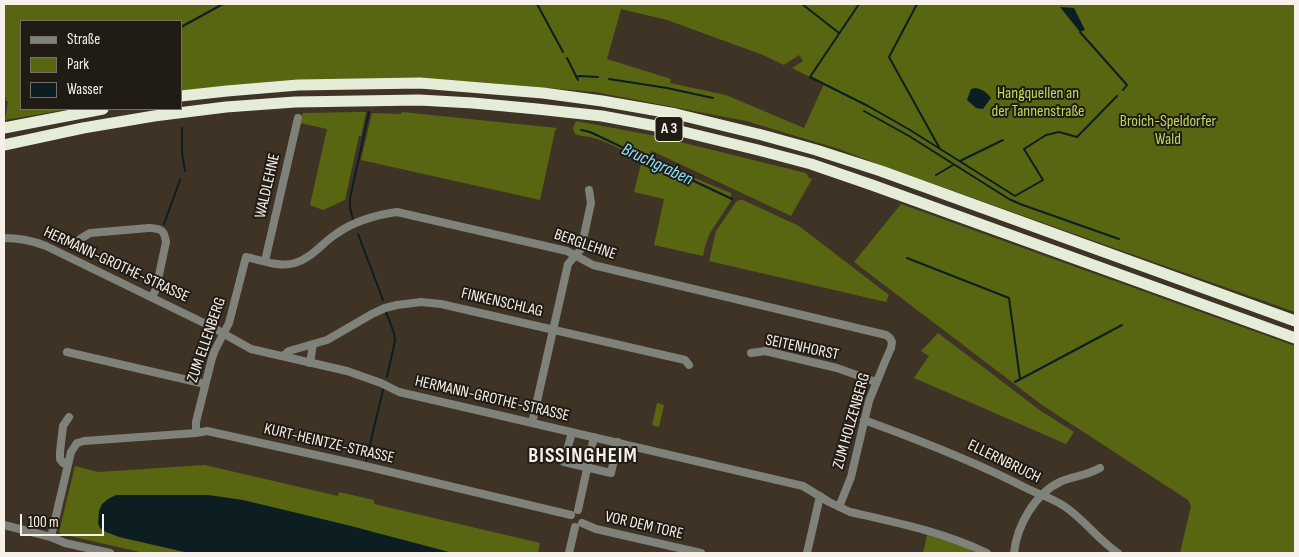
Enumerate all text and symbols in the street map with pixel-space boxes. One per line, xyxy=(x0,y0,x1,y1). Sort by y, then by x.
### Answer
legend xyxy=(20,20,182,110)
text: Straße xyxy=(67,30,100,49)
text: Park xyxy=(67,55,89,74)
text: Wasser xyxy=(67,80,103,99)
park label: Hangquellen an der Tannenstraße xyxy=(991,84,1085,122)
park label: Broich-Speldorfer Wald xyxy=(1120,112,1216,150)
road number: A 3 xyxy=(655,116,683,142)
water label: Bruchgraben xyxy=(618,139,696,191)
street label: WALDLEHNE xyxy=(251,152,285,220)
street label: HERMANN-GROTHE-STRASSE xyxy=(40,223,192,307)
street label: BERGLEHNE xyxy=(551,225,619,265)
street label: FINKENSCHLAG xyxy=(459,284,545,322)
street label: ZUM ELLENBERG xyxy=(183,295,231,385)
street label: SEITENHORST xyxy=(764,331,840,365)
street label: ZUM HOLZENBERG xyxy=(829,371,875,471)
street label: HERMANN-GROTHE-STRASSE xyxy=(413,372,571,426)
street label: KURT-HEINTZE-STRASSE xyxy=(262,420,396,468)
street label: ELLERNBRUCH xyxy=(964,436,1044,488)
district label: BISSINGHEIM xyxy=(527,444,639,470)
scale bar xyxy=(22,504,106,536)
street label: VOR DEM TORE xyxy=(603,508,685,544)
text: 100 m xyxy=(28,513,59,532)

